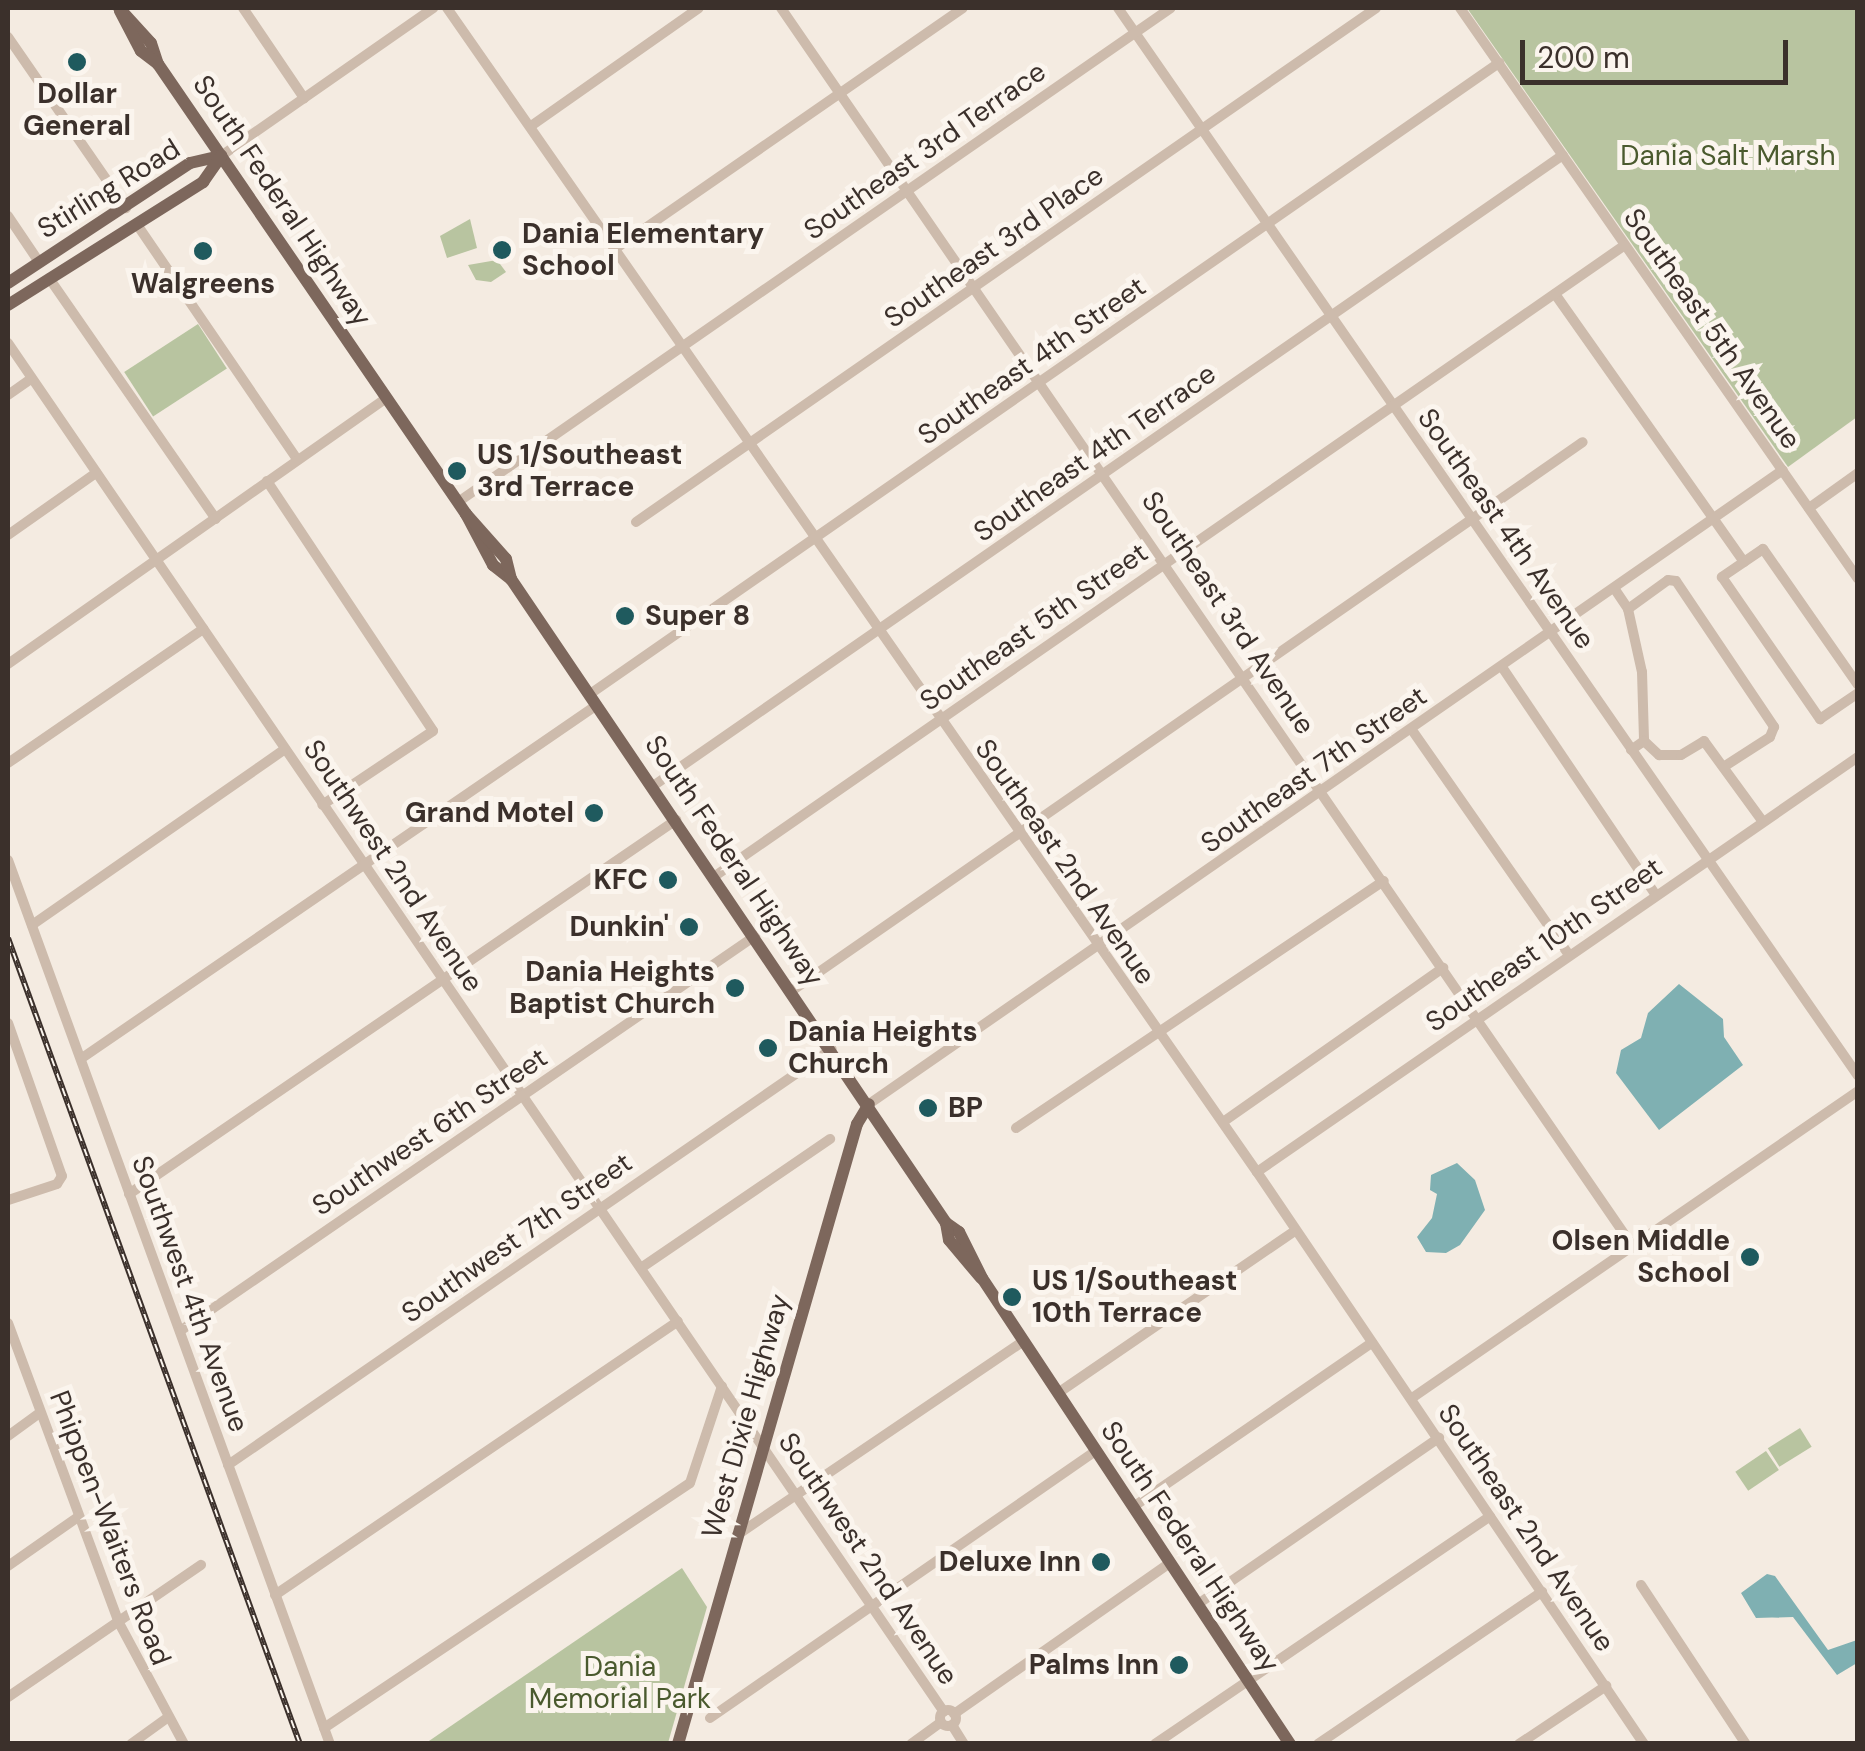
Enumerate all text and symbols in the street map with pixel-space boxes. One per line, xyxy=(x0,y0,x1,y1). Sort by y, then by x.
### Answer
scale bar xyxy=(1525,20,1792,82)
text: 200 m xyxy=(1537,38,1630,77)
marker: Dollar General xyxy=(66,51,88,73)
street label: Southeast 3rd Terrace xyxy=(798,55,1052,247)
street label: South Federal Highway xyxy=(186,69,378,333)
place label: Dollar General xyxy=(23,77,131,143)
street label: Stirling Road xyxy=(32,132,186,246)
park label: Dania Salt Marsh xyxy=(1620,139,1836,173)
street label: Southeast 3rd Place xyxy=(878,159,1110,335)
street label: Southeast 5th Avenue xyxy=(1616,202,1808,456)
place label: Dania Elementary School xyxy=(522,217,764,283)
marker: Dania Elementary School xyxy=(491,239,513,261)
marker: Walgreens xyxy=(192,240,214,262)
place label: Walgreens xyxy=(131,267,275,301)
street label: Southeast 4th Street xyxy=(912,270,1152,452)
street label: Southeast 4th Terrace xyxy=(968,357,1222,549)
street label: Southeast 4th Avenue xyxy=(1410,402,1602,656)
place label: US 1/Southeast 3rd Terrace xyxy=(477,438,682,504)
marker: US 1/Southeast 3rd Terrace xyxy=(446,460,468,482)
street label: Southeast 3rd Avenue xyxy=(1134,485,1322,741)
street label: Southeast 5th Street xyxy=(914,536,1154,718)
place label: Super 8 xyxy=(645,599,750,633)
marker: Super 8 xyxy=(614,605,636,627)
street label: Southeast 7th Street xyxy=(1195,679,1433,861)
street label: South Federal Highway xyxy=(638,729,830,993)
street label: Southeast 2nd Avenue xyxy=(968,733,1162,991)
street label: Southwest 2nd Avenue xyxy=(296,734,490,998)
place label: Grand Motel xyxy=(405,796,574,830)
marker: Grand Motel xyxy=(583,802,605,824)
street label: Southeast 10th Street xyxy=(1419,851,1669,1039)
place label: KFC xyxy=(593,863,648,897)
marker: KFC xyxy=(657,869,679,891)
place label: Dunkin' xyxy=(569,910,669,944)
marker: Dunkin' xyxy=(678,916,700,938)
place label: Dania Heights Baptist Church xyxy=(509,955,715,1021)
marker: Dania Heights Baptist Church xyxy=(724,977,746,999)
place label: Dania Heights Church xyxy=(788,1015,978,1081)
marker: Dania Heights Church xyxy=(757,1037,779,1059)
street label: Southwest 6th Street xyxy=(306,1041,554,1223)
place label: BP xyxy=(948,1091,983,1125)
marker: BP xyxy=(917,1097,939,1119)
street label: Southwest 7th Street xyxy=(395,1146,639,1330)
street label: Southwest 4th Avenue xyxy=(124,1151,256,1437)
place label: Olsen Middle School xyxy=(1551,1224,1730,1290)
marker: Olsen Middle School xyxy=(1739,1246,1761,1268)
place label: US 1/Southeast 10th Terrace xyxy=(1032,1264,1237,1330)
marker: US 1/Southeast 10th Terrace xyxy=(1001,1286,1023,1308)
street label: West Dixie Highway xyxy=(695,1290,797,1542)
street label: Phippen-Waiters Road xyxy=(42,1386,178,1670)
street label: Southeast 2nd Avenue xyxy=(1431,1398,1621,1658)
street label: South Federal Highway xyxy=(1094,1415,1286,1679)
street label: Southwest 2nd Avenue xyxy=(771,1427,965,1691)
place label: Deluxe Inn xyxy=(939,1545,1081,1579)
marker: Deluxe Inn xyxy=(1090,1551,1112,1573)
place label: Palms Inn xyxy=(1029,1648,1159,1682)
park label: Dania Memorial Park xyxy=(529,1650,711,1716)
marker: Palms Inn xyxy=(1168,1654,1190,1676)

